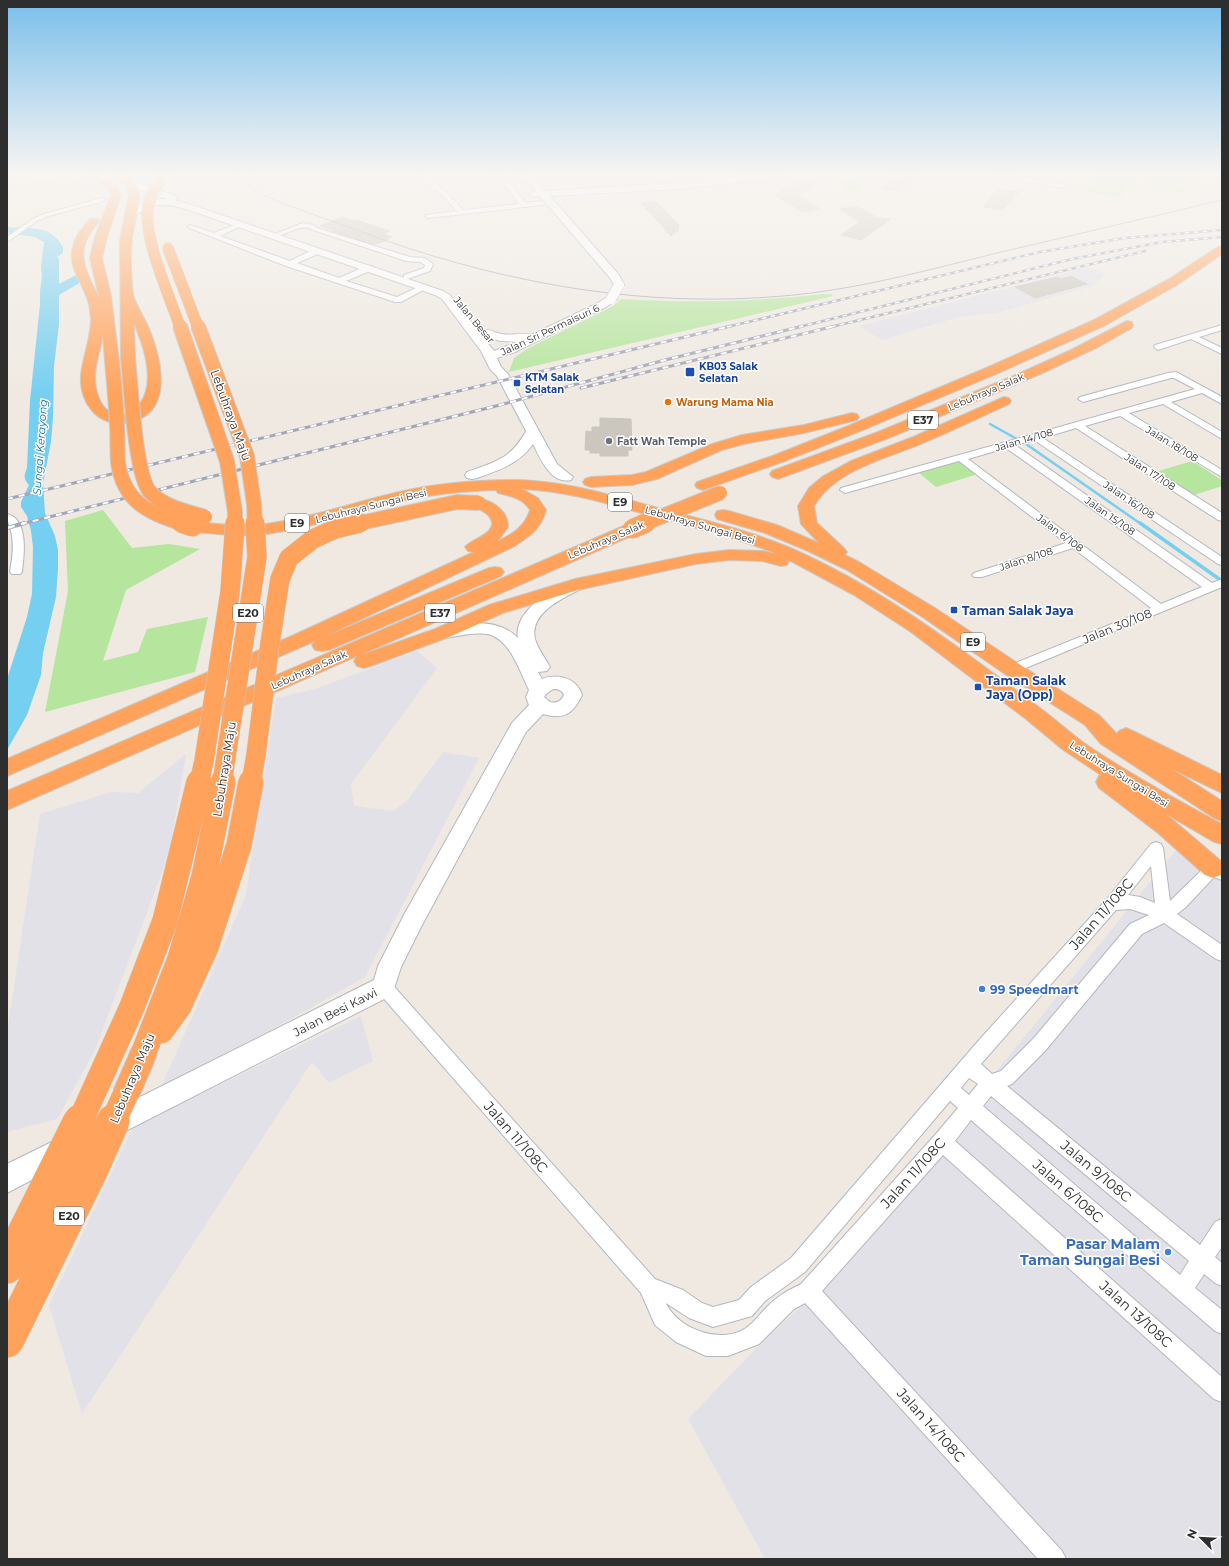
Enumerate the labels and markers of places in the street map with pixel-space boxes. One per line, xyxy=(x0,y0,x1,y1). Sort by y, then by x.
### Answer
place label: KB03 Salak Selatan xyxy=(699,360,758,385)
marker: KB03 Salak Selatan xyxy=(684,366,696,378)
place label: KTM Salak Selatan xyxy=(525,371,579,396)
marker: KTM Salak Selatan xyxy=(512,378,522,388)
place label: Warung Mama Nia xyxy=(676,396,774,409)
marker: Warung Mama Nia xyxy=(663,397,673,407)
place label: Fatt Wah Temple xyxy=(617,435,706,448)
marker: Fatt Wah Temple xyxy=(604,436,614,446)
place label: Taman Salak Jaya xyxy=(962,603,1074,618)
marker: Taman Salak Jaya xyxy=(949,605,959,615)
place label: Taman Salak Jaya (Opp) xyxy=(985,673,1066,702)
marker: Taman Salak Jaya (Opp) xyxy=(973,682,983,692)
place label: 99 Speedmart xyxy=(990,982,1079,997)
marker: 99 Speedmart xyxy=(977,984,987,994)
place label: Pasar Malam Taman Sungai Besi xyxy=(1020,1235,1160,1269)
marker: Pasar Malam Taman Sungai Besi xyxy=(1163,1247,1173,1257)

